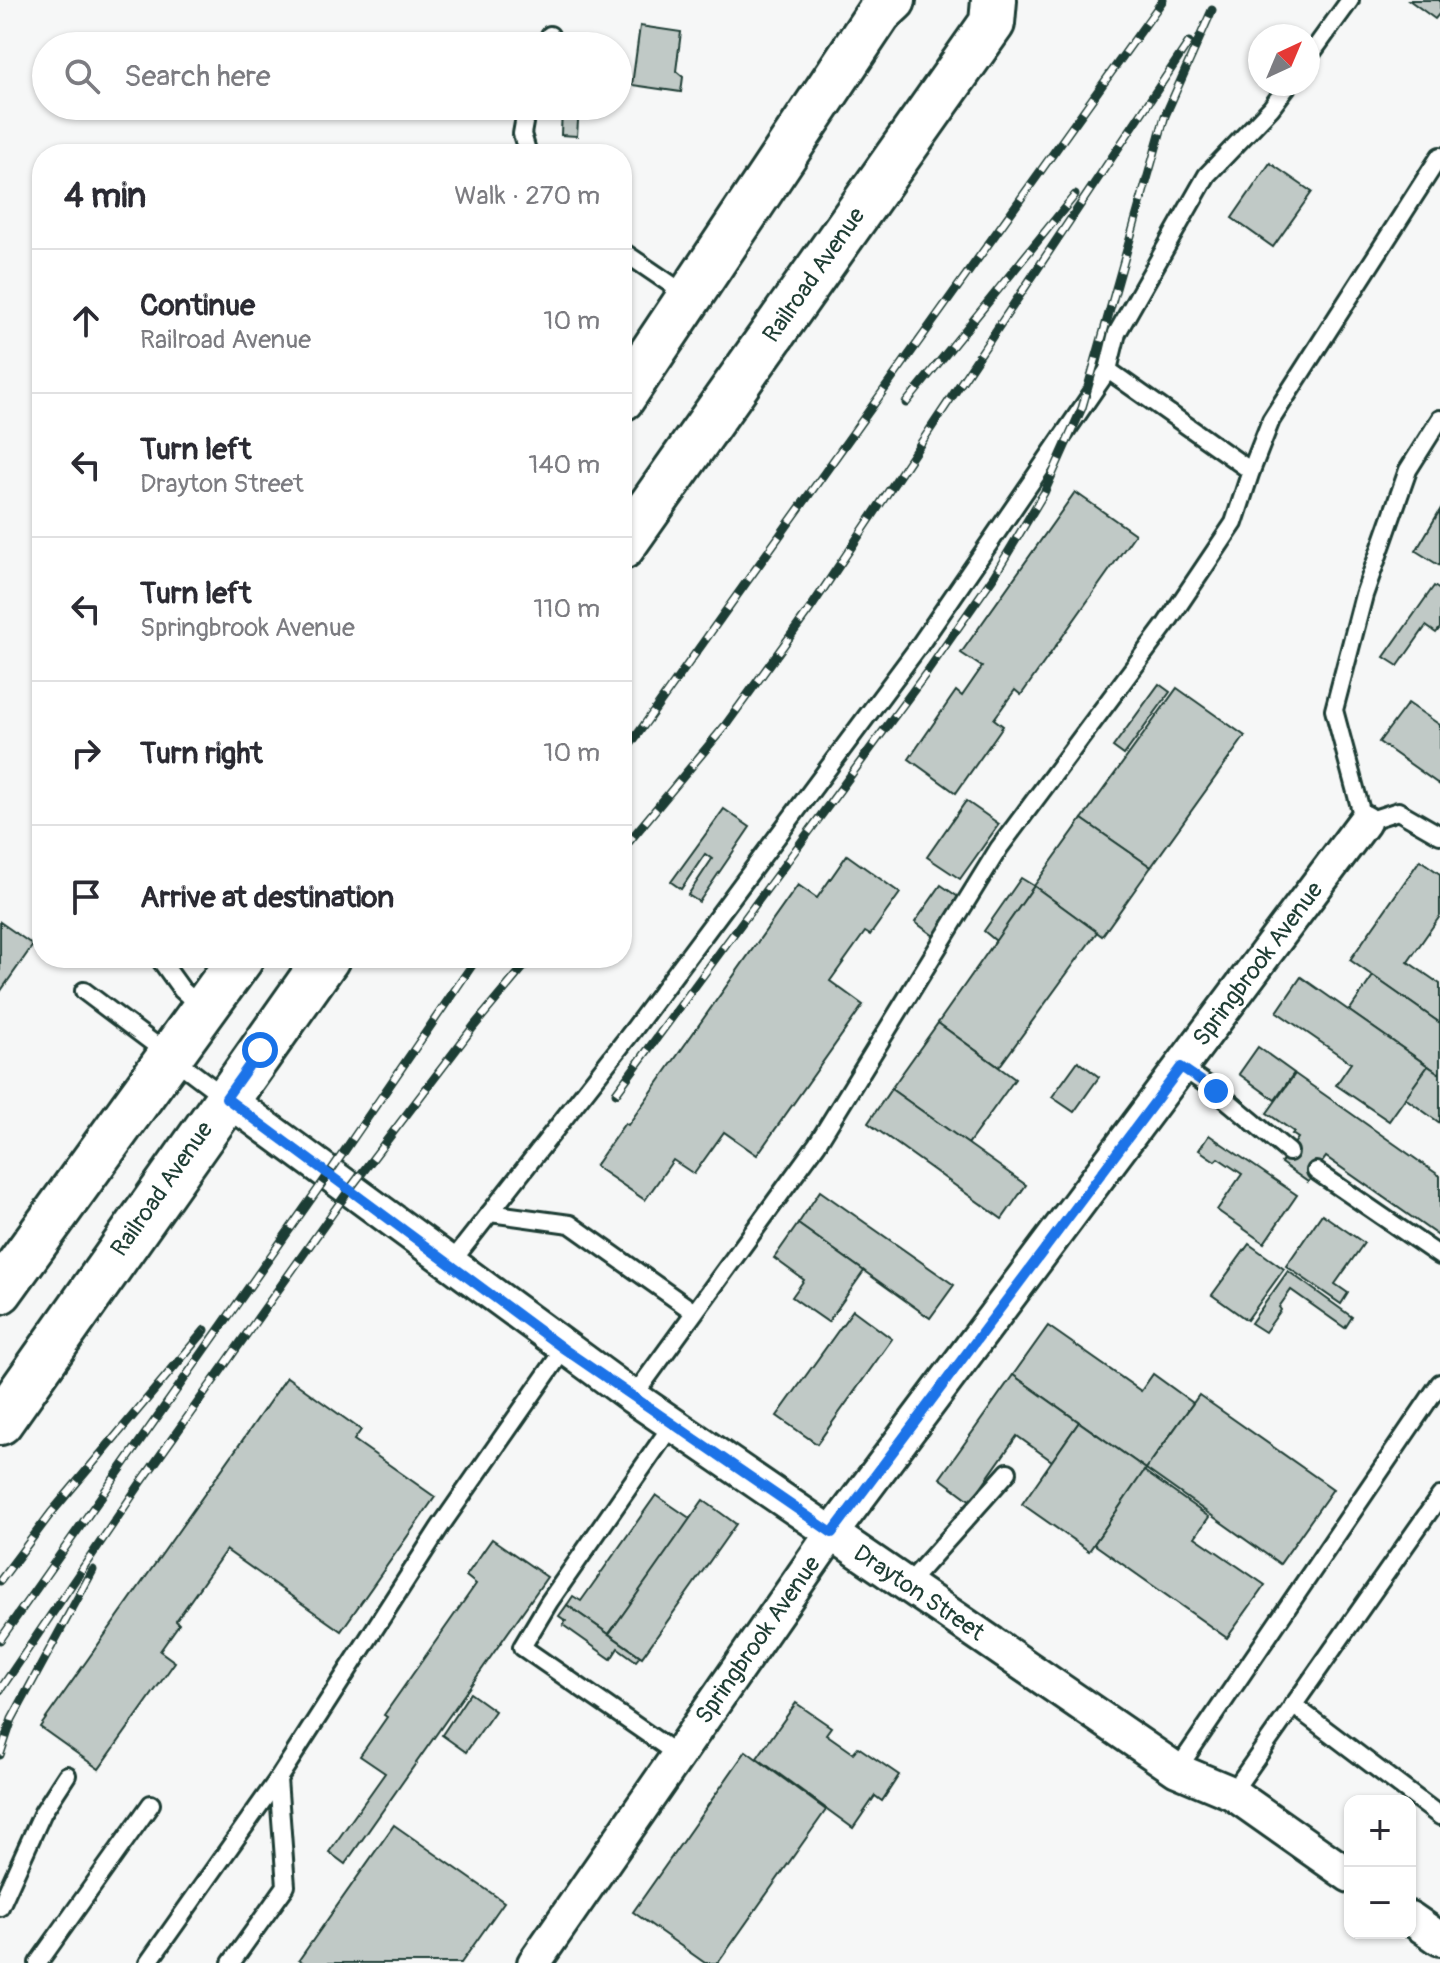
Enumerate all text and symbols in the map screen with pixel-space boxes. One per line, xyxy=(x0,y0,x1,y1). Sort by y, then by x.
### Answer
north arrow xyxy=(1248,24,1320,96)
search box xyxy=(32,32,632,120)
icon: search xyxy=(60,54,104,98)
text: Search here xyxy=(124,58,271,95)
text: 4 min xyxy=(64,175,146,218)
text: Walk · 270 m xyxy=(454,180,600,212)
street label: Railroad Avenue xyxy=(757,202,871,348)
text: Continue xyxy=(140,287,255,324)
icon: ahead xyxy=(64,299,108,343)
text: 10 m xyxy=(543,305,600,337)
text: Railroad Avenue xyxy=(140,324,311,356)
text: Turn left xyxy=(140,431,251,468)
icon: left xyxy=(64,443,108,487)
text: 140 m xyxy=(528,449,600,481)
text: Drayton Street xyxy=(140,468,304,500)
text: Turn left xyxy=(140,575,251,612)
icon: left xyxy=(64,587,108,631)
text: 110 m xyxy=(533,593,600,625)
text: Springbrook Avenue xyxy=(140,612,355,644)
icon: right xyxy=(64,731,108,775)
text: Turn right xyxy=(140,735,263,772)
text: 10 m xyxy=(543,737,600,769)
icon: arrive xyxy=(64,875,108,919)
street label: Springbrook Avenue xyxy=(1187,876,1329,1052)
text: Arrive at destination xyxy=(140,879,394,916)
route start xyxy=(242,1032,278,1068)
route end xyxy=(1198,1073,1234,1109)
street label: Railroad Avenue xyxy=(105,1116,219,1262)
street label: Drayton Street xyxy=(848,1539,990,1647)
street label: Springbrook Avenue xyxy=(689,1550,827,1730)
map controls xyxy=(1344,1795,1416,1939)
button: + xyxy=(1344,1795,1416,1867)
button: − xyxy=(1344,1867,1416,1939)

